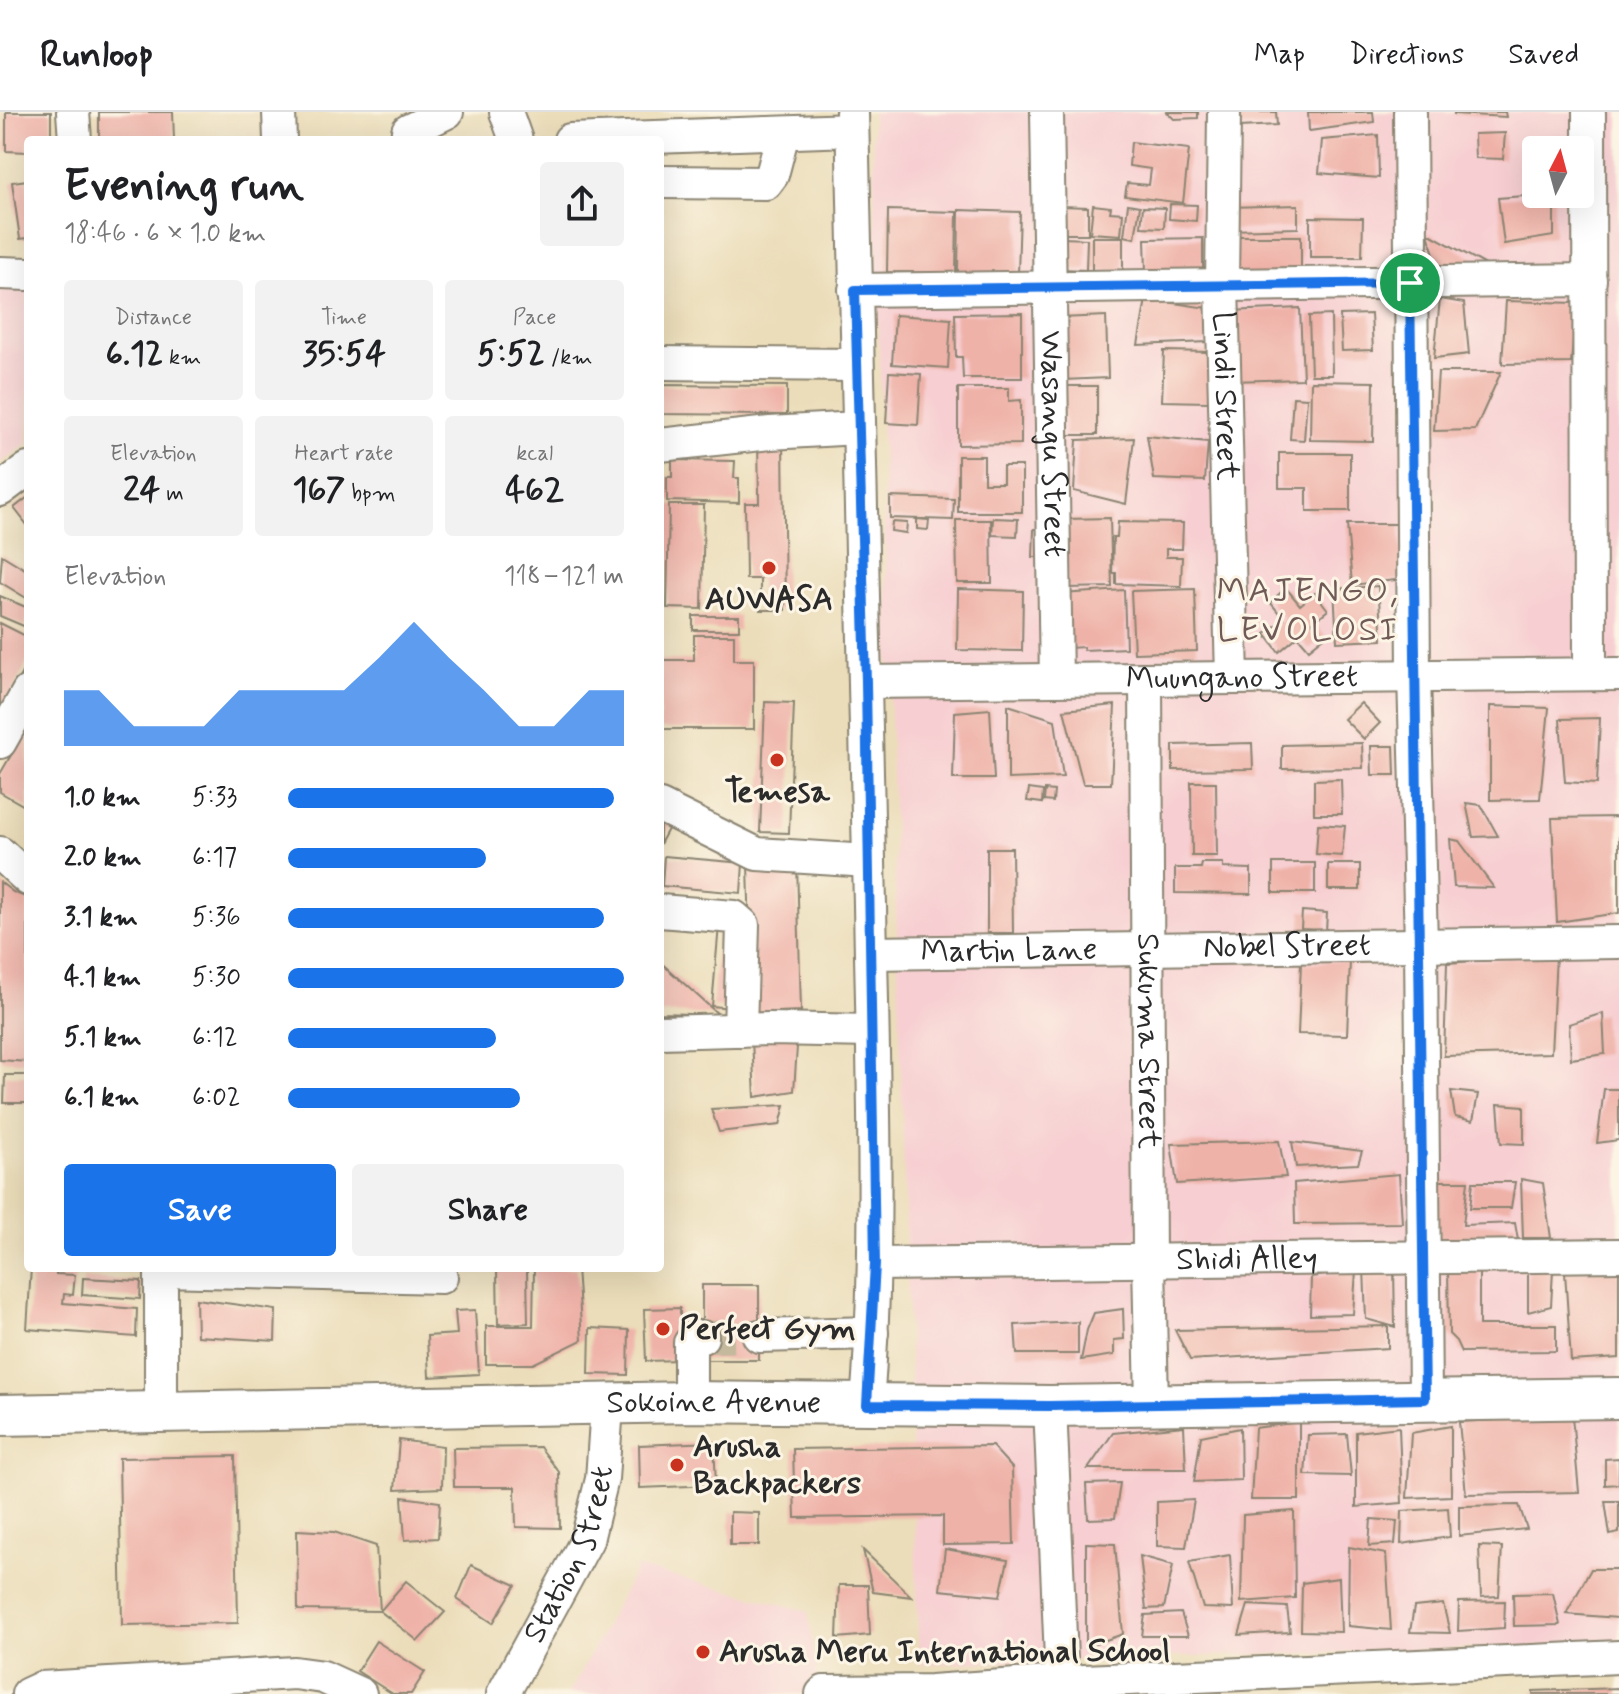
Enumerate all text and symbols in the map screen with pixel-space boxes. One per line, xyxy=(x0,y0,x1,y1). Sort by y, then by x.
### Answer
text: Runloop xyxy=(40,31,154,80)
text: Map xyxy=(1254,37,1305,74)
text: Directions xyxy=(1349,37,1464,74)
text: Saved xyxy=(1508,37,1579,74)
north arrow xyxy=(1522,136,1594,208)
map controls xyxy=(1522,136,1594,208)
text: Evening run xyxy=(64,158,304,216)
button: share xyxy=(540,162,624,246)
text: 18:46 · 6 × 1.0 km xyxy=(64,217,266,251)
pin xyxy=(1376,249,1444,317)
icon: arrive xyxy=(1388,261,1432,305)
text: Distance xyxy=(115,304,192,332)
text: Time xyxy=(321,304,367,332)
text: Pace xyxy=(513,304,557,332)
street label: Lindi Street xyxy=(1202,311,1248,481)
street label: Wasangu Street xyxy=(1029,330,1075,558)
text: 6.12 xyxy=(105,332,163,377)
text: 35:54 xyxy=(302,332,386,377)
text: 5:52 xyxy=(477,332,545,377)
text: km xyxy=(163,344,201,372)
text: /km xyxy=(545,344,592,372)
text: Elevation xyxy=(110,440,197,468)
text: Heart rate xyxy=(295,440,393,468)
text: kcal xyxy=(516,440,553,468)
text: 24 xyxy=(123,468,160,513)
text: 167 xyxy=(292,468,345,513)
text: 462 xyxy=(505,468,564,513)
text: m xyxy=(160,480,184,508)
text: bpm xyxy=(345,480,396,508)
marker: AUWASA xyxy=(760,559,778,577)
text: Elevation xyxy=(64,560,166,594)
text: 118–121 m xyxy=(504,560,624,594)
district label: MAJENGO, LEVOLOSI xyxy=(1216,569,1400,653)
place label: AUWASA xyxy=(705,579,833,621)
street label: Muungano Street xyxy=(1126,656,1358,701)
marker: Temesa xyxy=(768,751,786,769)
place label: Temesa xyxy=(724,771,830,813)
text: 1.0 km xyxy=(64,781,141,815)
text: 5:33 xyxy=(192,781,237,815)
text: 2.0 km xyxy=(64,841,142,875)
text: 6:17 xyxy=(192,841,237,875)
text: 3.1 km xyxy=(64,901,138,935)
text: 5:36 xyxy=(192,901,241,935)
street label: Nobel Street xyxy=(1203,925,1371,969)
street label: Martin Lane xyxy=(920,929,1098,973)
street label: Sukuma Street xyxy=(1126,933,1169,1149)
text: 4.1 km xyxy=(64,961,141,995)
text: 5:30 xyxy=(192,961,241,995)
text: 5.1 km xyxy=(64,1021,142,1055)
text: 6:12 xyxy=(192,1021,238,1055)
text: 6.1 km xyxy=(64,1081,139,1115)
text: 6:02 xyxy=(192,1081,241,1115)
button: Save xyxy=(64,1164,336,1256)
button: Share xyxy=(352,1164,624,1256)
street label: Shidi Alley xyxy=(1176,1238,1318,1281)
place label: Perfect Gym xyxy=(679,1308,856,1350)
marker: Perfect Gym xyxy=(654,1320,672,1338)
street label: Sokoine Avenue xyxy=(606,1381,822,1425)
place label: Arusha Backpackers xyxy=(693,1426,861,1505)
marker: Arusha Backpackers xyxy=(668,1456,686,1474)
street label: Station Street xyxy=(514,1465,624,1651)
place label: Arusha Meru International School xyxy=(719,1631,1170,1673)
marker: Arusha Meru International School xyxy=(694,1643,712,1661)

